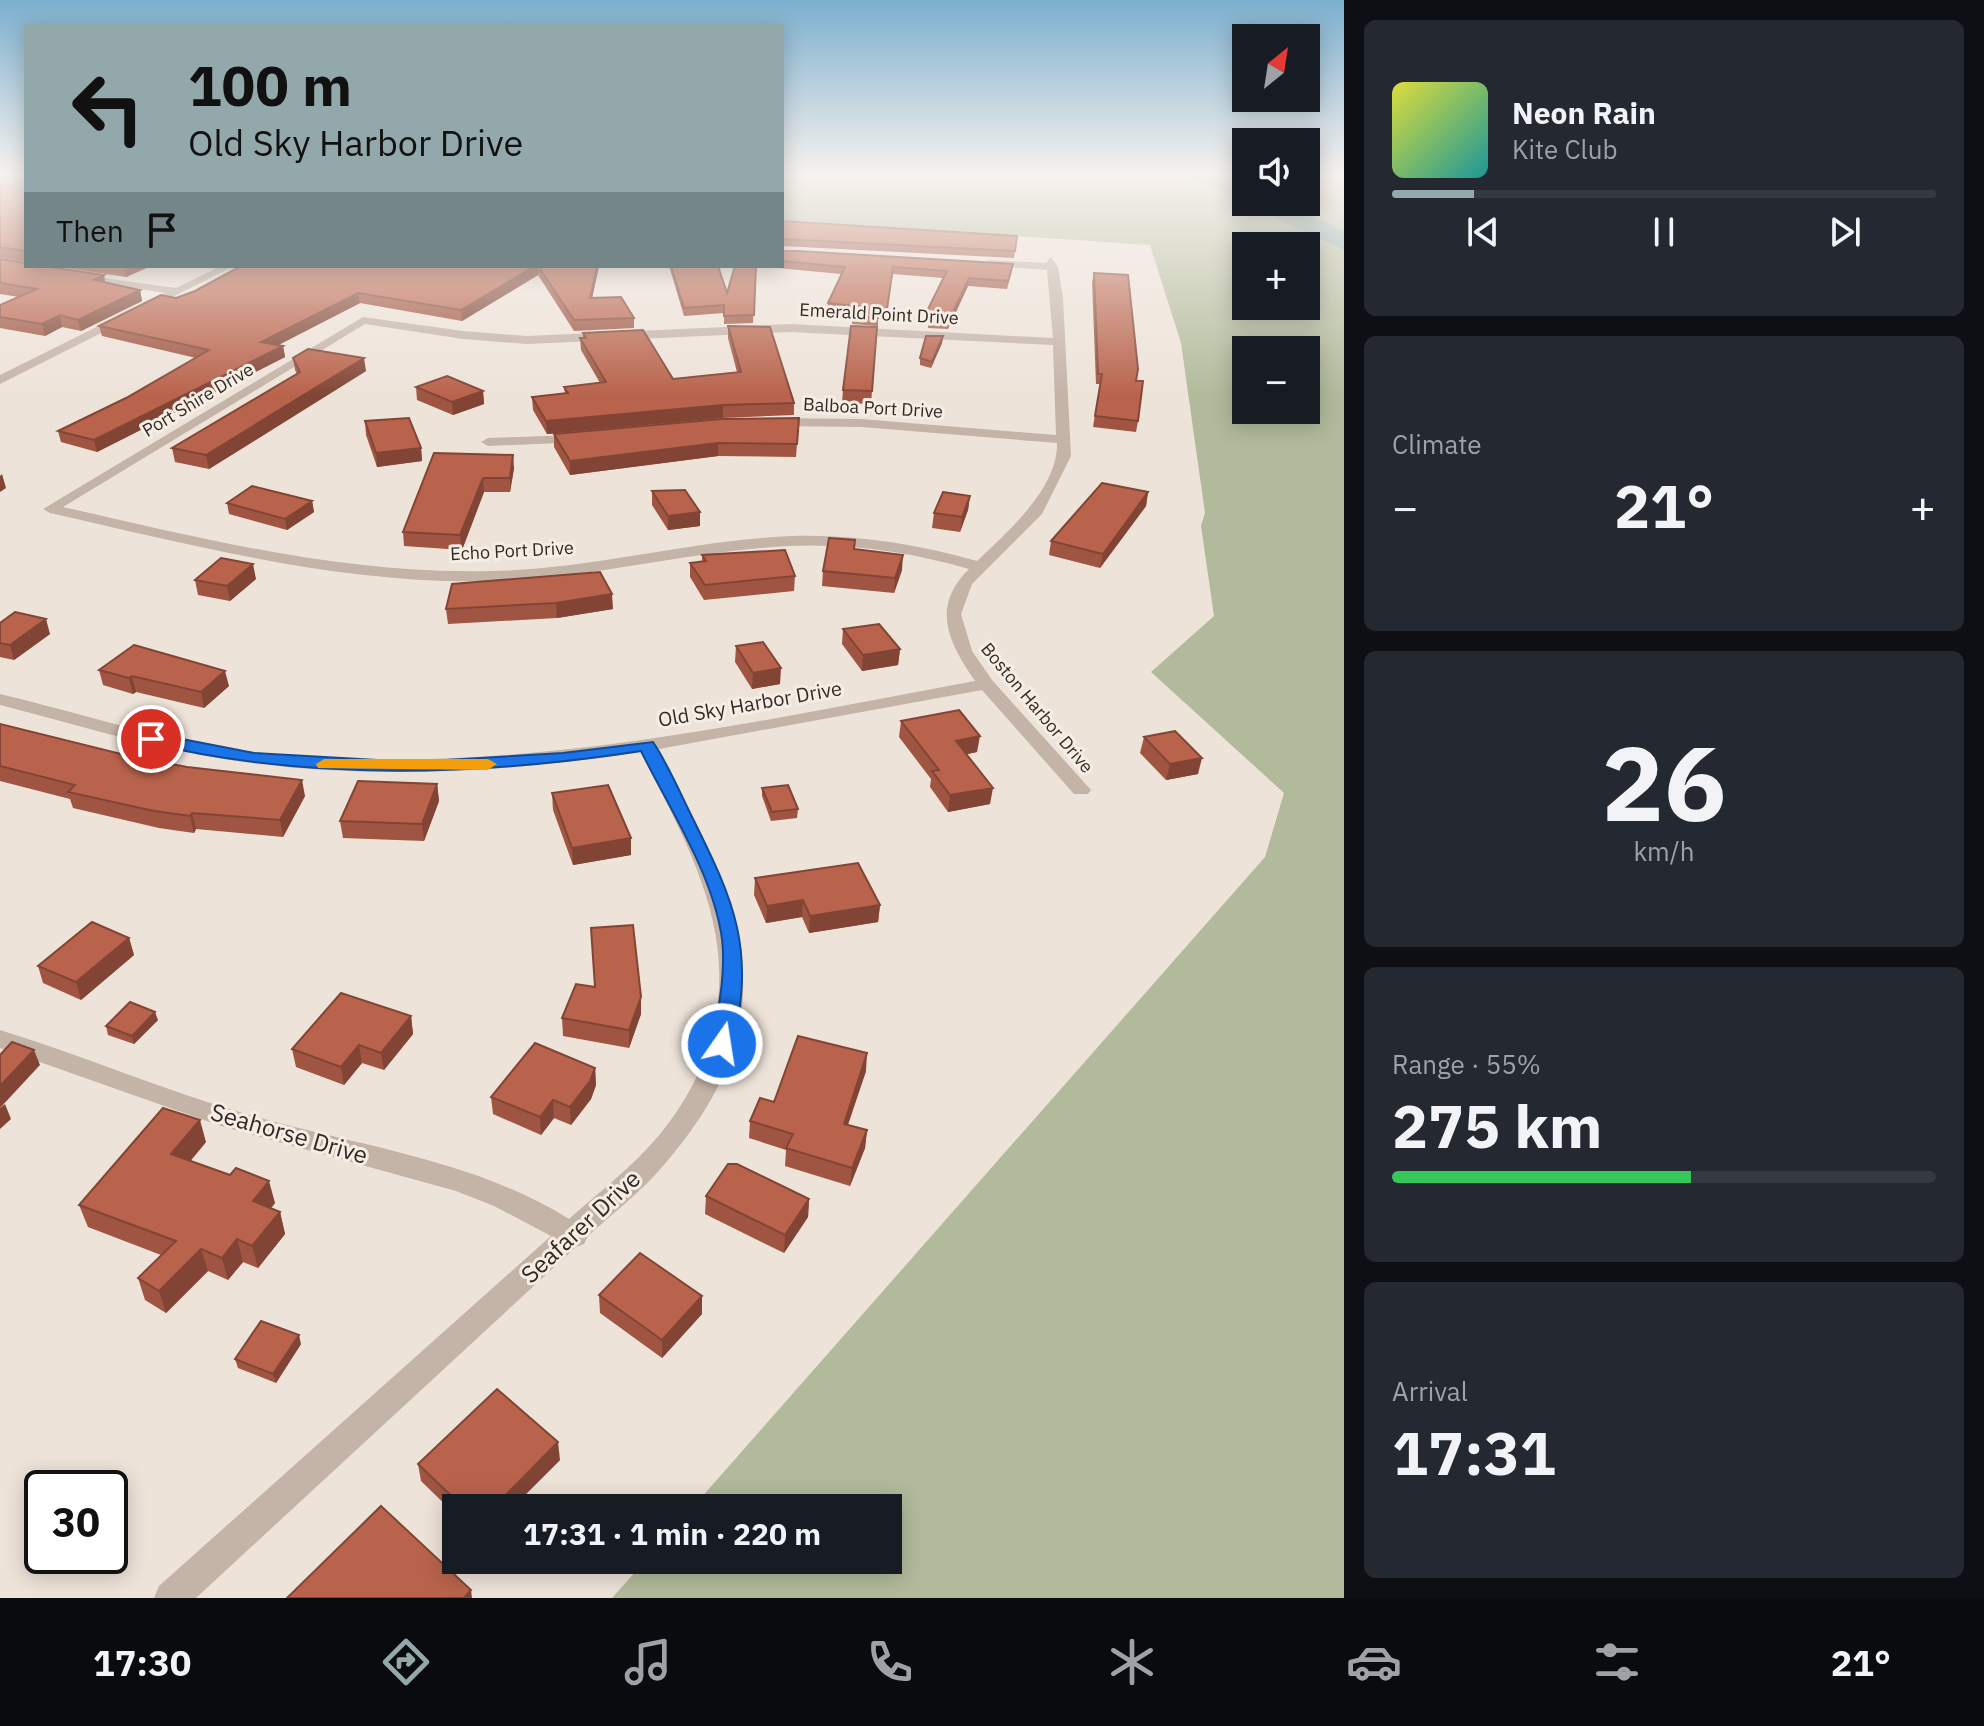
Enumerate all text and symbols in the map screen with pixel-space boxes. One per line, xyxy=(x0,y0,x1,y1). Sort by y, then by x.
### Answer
north arrow xyxy=(1232,24,1320,112)
map controls xyxy=(1232,24,1320,424)
text: 100 m xyxy=(188,49,352,121)
icon: left xyxy=(56,56,160,160)
text: Neon Rain xyxy=(1512,93,1656,132)
text: Old Sky Harbor Drive xyxy=(188,119,523,166)
button: sound xyxy=(1232,128,1320,216)
text: Kite Club xyxy=(1512,132,1617,166)
icon: arrive xyxy=(140,208,184,252)
icon: previous xyxy=(1461,210,1505,254)
icon: pause xyxy=(1642,210,1686,254)
icon: next xyxy=(1823,210,1867,254)
text: Then xyxy=(56,211,124,250)
button: + xyxy=(1232,232,1320,320)
street label: Emerald Point Drive xyxy=(799,298,959,329)
button: − xyxy=(1232,336,1320,424)
street label: Port Shire Drive xyxy=(138,357,258,442)
street label: Balboa Port Drive xyxy=(802,392,944,423)
text: Climate xyxy=(1392,427,1482,461)
text: 21° xyxy=(1614,466,1714,545)
text: − xyxy=(1392,478,1418,535)
text: + xyxy=(1910,478,1936,535)
street label: Echo Port Drive xyxy=(450,536,574,565)
street label: Boston Harbor Drive xyxy=(976,638,1099,778)
street label: Old Sky Harbor Drive xyxy=(656,674,844,733)
pin xyxy=(117,705,185,773)
text: 26 xyxy=(1602,714,1726,850)
icon: arrive xyxy=(129,717,173,761)
text: km/h xyxy=(1633,834,1695,868)
position arrow xyxy=(680,1002,764,1086)
text: Range · 55% xyxy=(1392,1047,1541,1081)
text: 275 km xyxy=(1392,1086,1602,1165)
street label: Seahorse Drive xyxy=(207,1095,372,1171)
street label: Seafarer Drive xyxy=(514,1163,647,1290)
text: Arrival xyxy=(1392,1374,1468,1408)
text: 17:31 xyxy=(1392,1413,1556,1492)
speed limit sign: 30 xyxy=(24,1470,128,1574)
text: 17:31 · 1 min · 220 m xyxy=(523,1514,821,1553)
icon: directions xyxy=(378,1634,434,1690)
icon: music xyxy=(620,1634,676,1690)
icon: phone xyxy=(862,1634,918,1690)
icon: climate xyxy=(1104,1634,1160,1690)
icon: car xyxy=(1346,1634,1402,1690)
icon: filters xyxy=(1589,1634,1645,1690)
text: 17:30 xyxy=(93,1639,191,1686)
text: 21° xyxy=(1831,1639,1891,1686)

